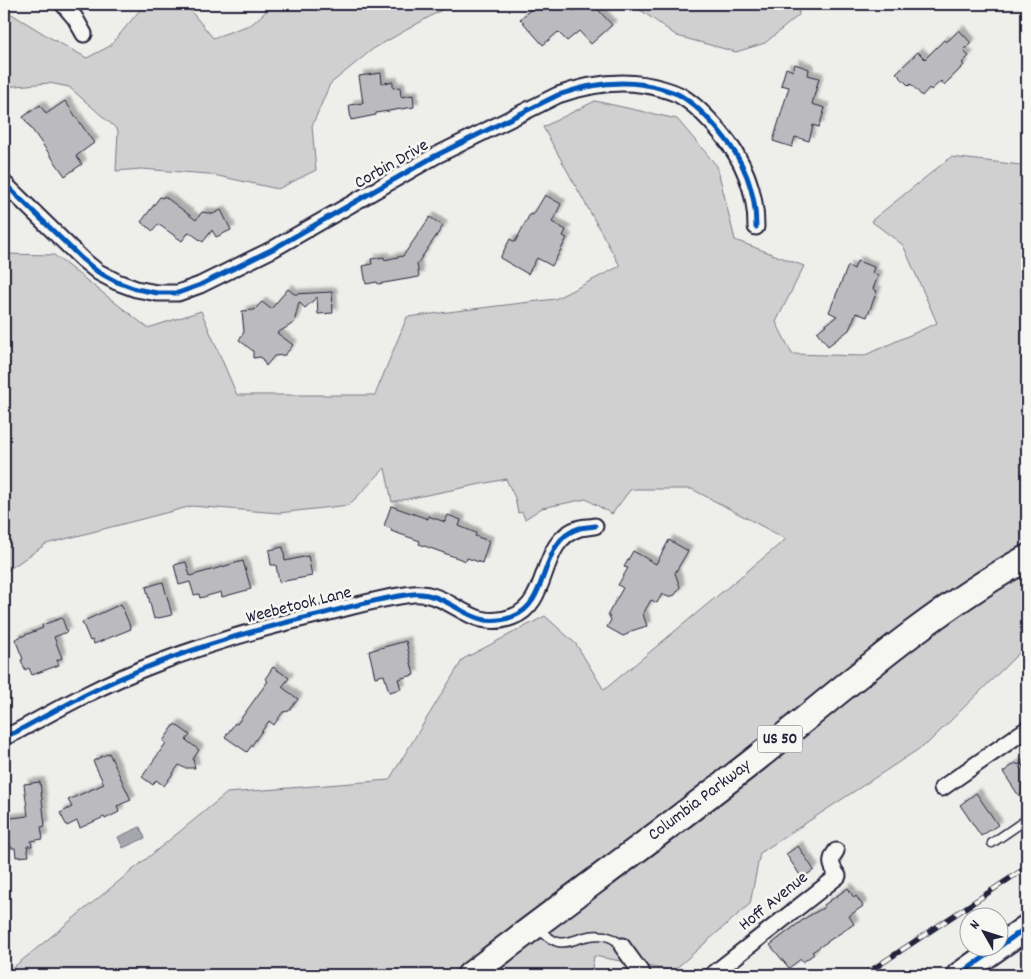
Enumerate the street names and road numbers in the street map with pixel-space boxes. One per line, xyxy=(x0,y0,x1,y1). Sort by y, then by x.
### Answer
street label: Corbin Drive xyxy=(350,134,434,196)
street label: Weebetook Lane xyxy=(244,581,355,631)
road number: US 50 xyxy=(758,726,802,752)
street label: Columbia Parkway xyxy=(643,754,757,848)
street label: Hoff Avenue xyxy=(734,866,814,938)

